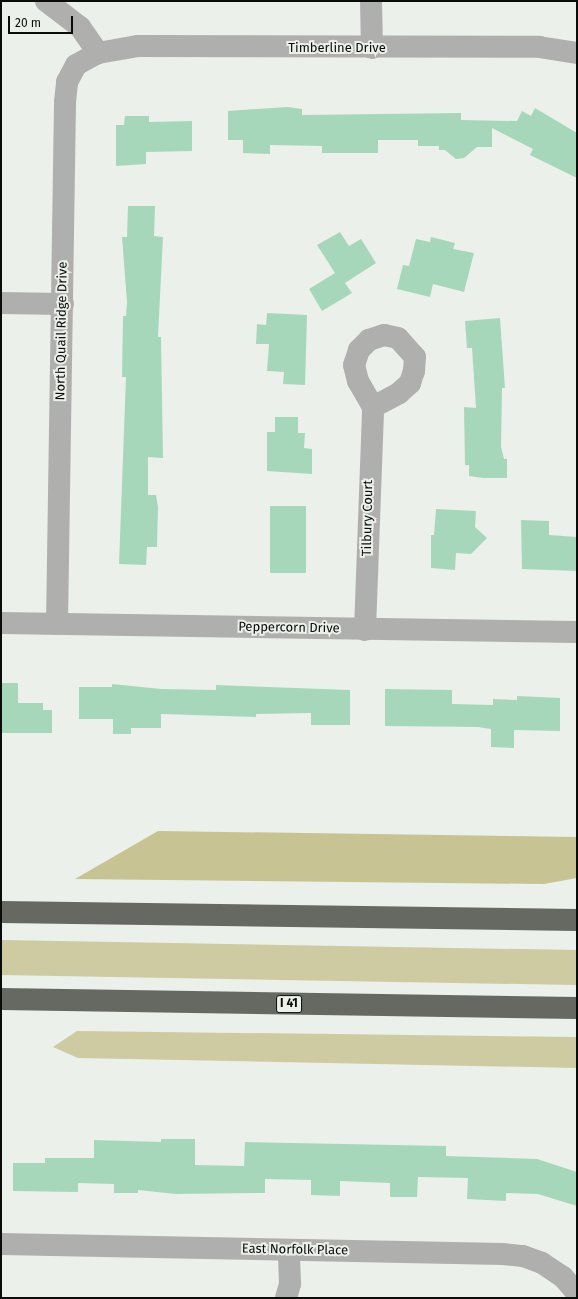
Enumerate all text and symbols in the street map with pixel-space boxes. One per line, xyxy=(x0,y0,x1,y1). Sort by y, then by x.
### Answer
scale bar xyxy=(10,8,75,34)
text: 20 m xyxy=(15,16,41,30)
street label: Timberline Drive xyxy=(288,40,386,56)
street label: North Quail Ridge Drive xyxy=(53,262,71,400)
street label: Tilbury Court xyxy=(360,480,376,556)
street label: Peppercorn Drive xyxy=(238,619,340,637)
road number: I 41 xyxy=(276,994,302,1014)
street label: East Norfolk Place xyxy=(242,1241,348,1259)

